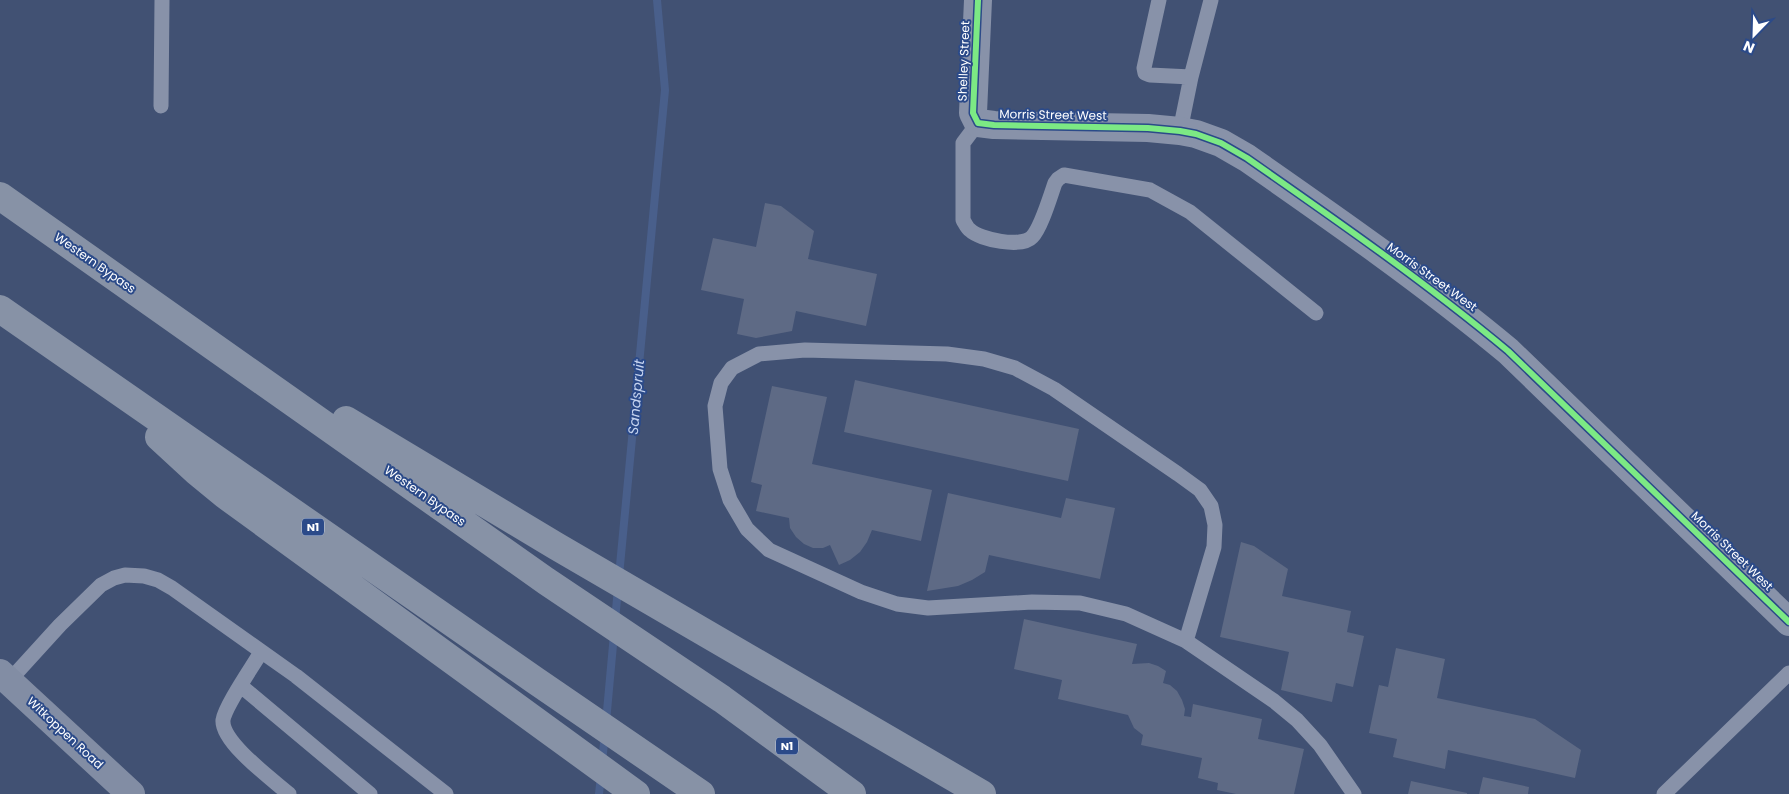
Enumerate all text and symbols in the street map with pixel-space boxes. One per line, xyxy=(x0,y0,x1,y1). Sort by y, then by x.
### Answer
north arrow xyxy=(1729,10,1779,60)
street label: Shelley Street xyxy=(954,20,973,102)
text: N xyxy=(1740,36,1758,58)
street label: Morris Street West xyxy=(999,105,1107,124)
street label: Western Bypass xyxy=(51,228,139,297)
street label: Morris Street West xyxy=(1384,238,1481,315)
water label: Sandspruit xyxy=(623,358,649,435)
street label: Western Bypass xyxy=(381,461,469,530)
street label: Morris Street West xyxy=(1688,507,1777,594)
road number: N1 xyxy=(302,518,324,536)
street label: Witkoppen Road xyxy=(23,693,107,772)
road number: N1 xyxy=(776,738,798,754)

